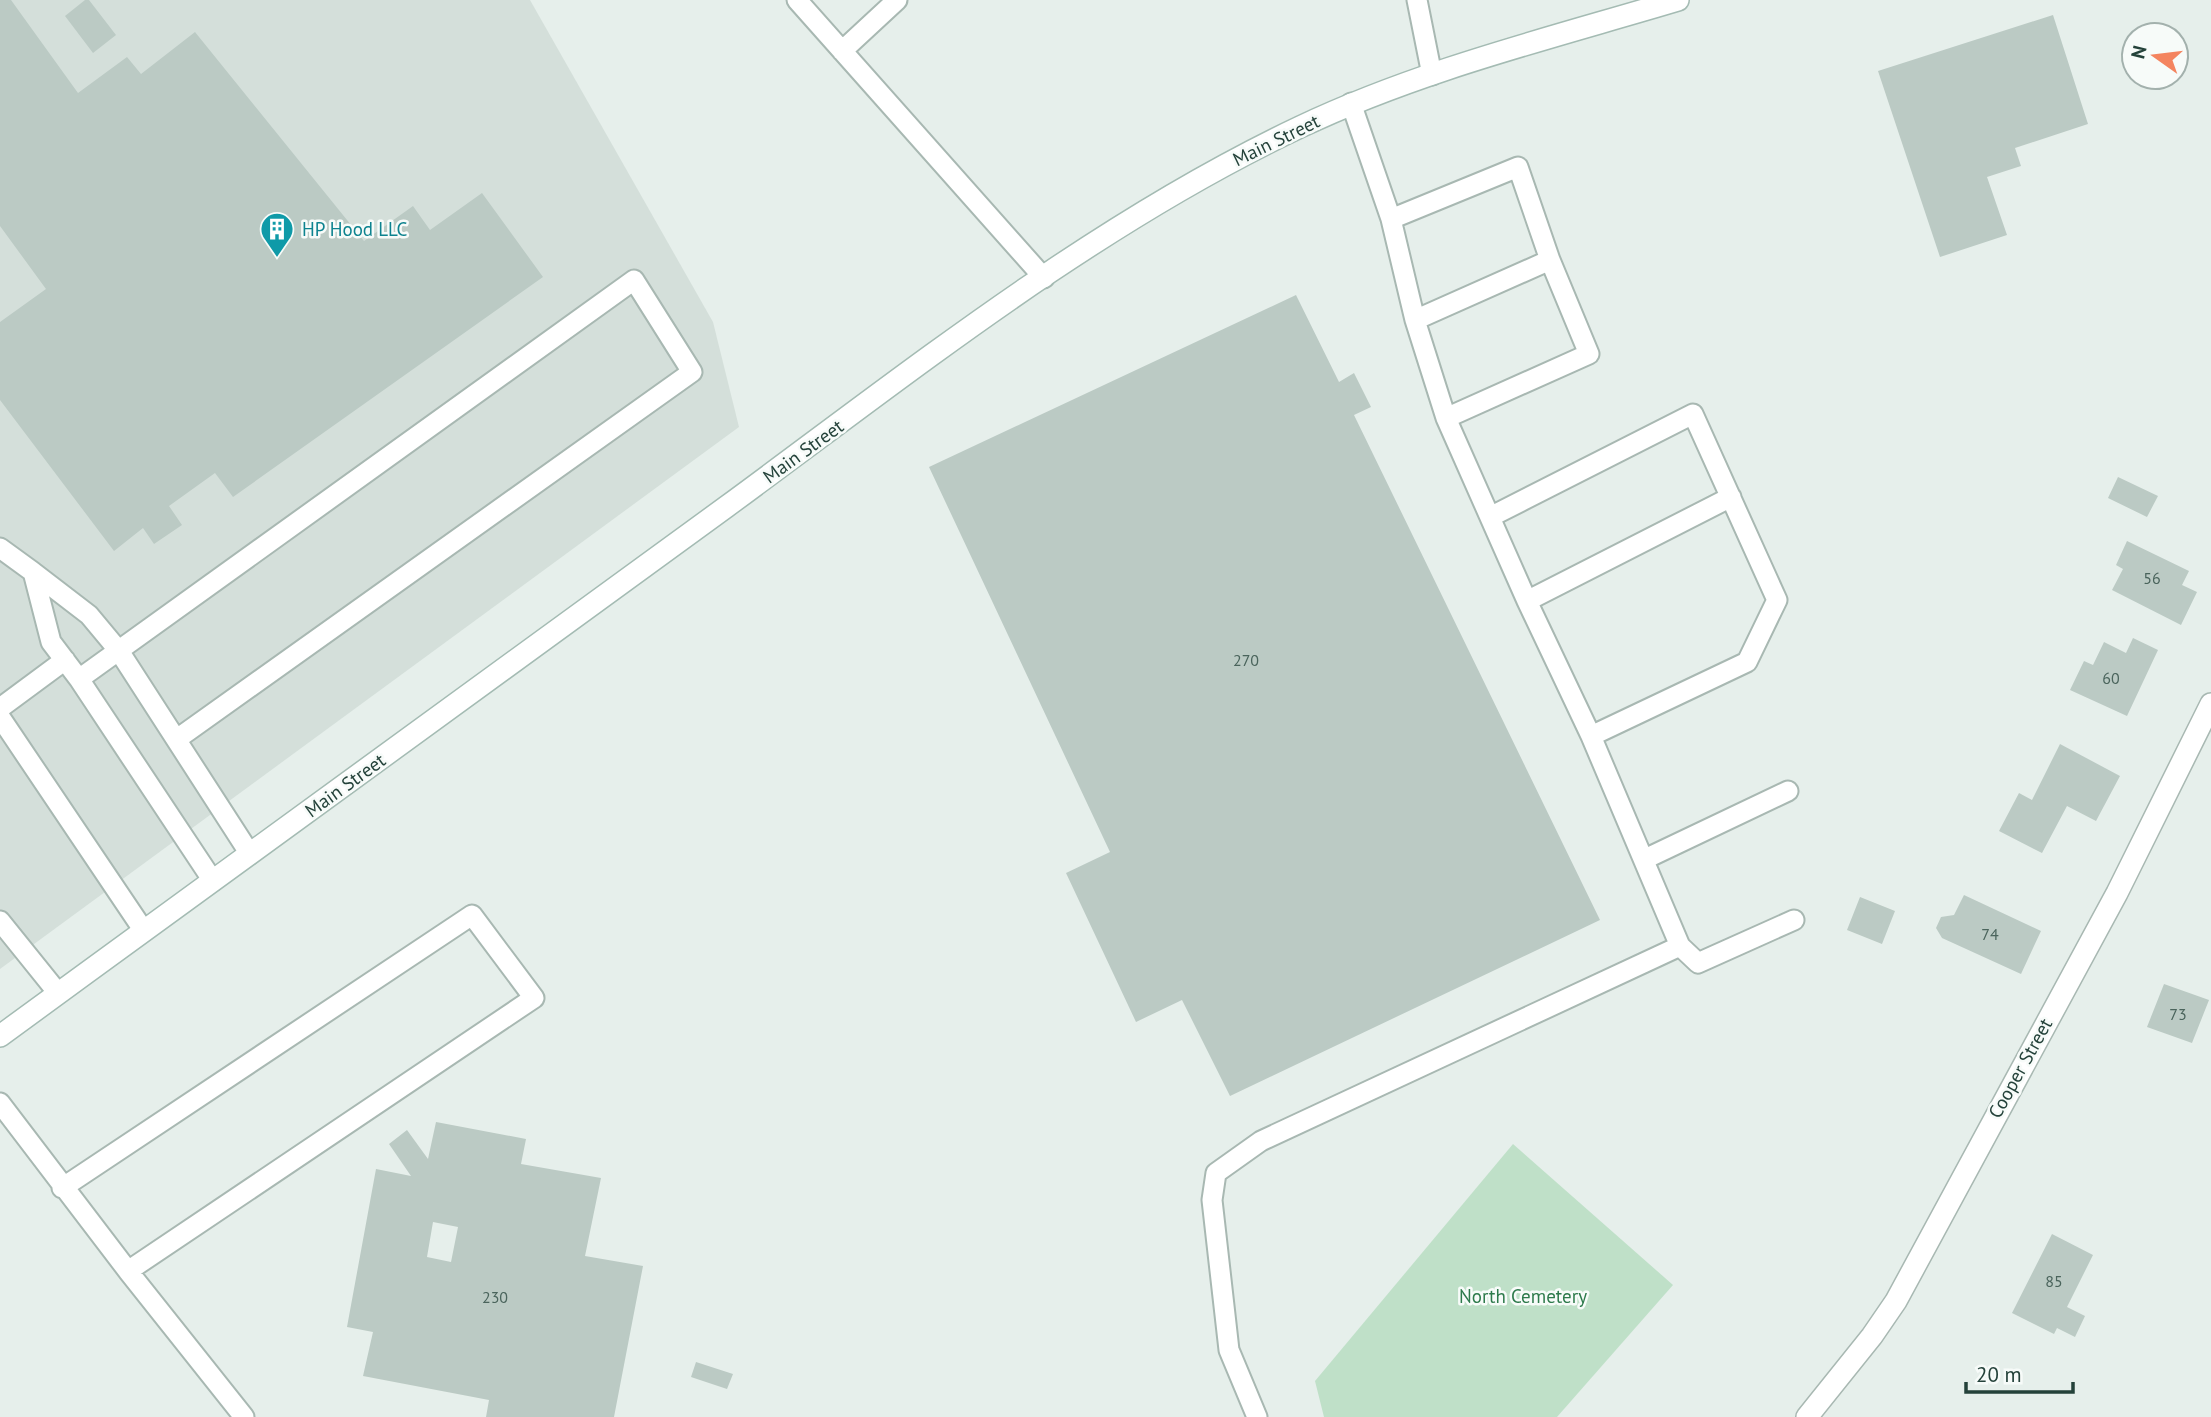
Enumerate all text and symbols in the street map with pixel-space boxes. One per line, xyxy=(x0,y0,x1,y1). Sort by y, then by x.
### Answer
north arrow xyxy=(2120,21,2190,91)
text: N xyxy=(2125,43,2152,61)
street label: Main Street xyxy=(1229,108,1324,171)
building icon: HP Hood LLC xyxy=(258,210,296,259)
place label: HP Hood LLC xyxy=(302,217,408,241)
street label: Main Street xyxy=(758,413,848,488)
house number: 56 xyxy=(2143,568,2161,588)
house number: 270 xyxy=(1233,650,1259,670)
house number: 60 xyxy=(2102,668,2120,688)
street label: Main Street xyxy=(300,747,390,822)
house number: 74 xyxy=(1981,924,1999,944)
house number: 73 xyxy=(2169,1004,2187,1024)
street label: Cooper Street xyxy=(1983,1013,2058,1122)
house number: 85 xyxy=(2045,1271,2063,1291)
park label: North Cemetery xyxy=(1459,1284,1587,1308)
house number: 230 xyxy=(482,1287,508,1307)
scale bar xyxy=(1966,1350,2073,1394)
text: 20 m xyxy=(1976,1361,2022,1388)

